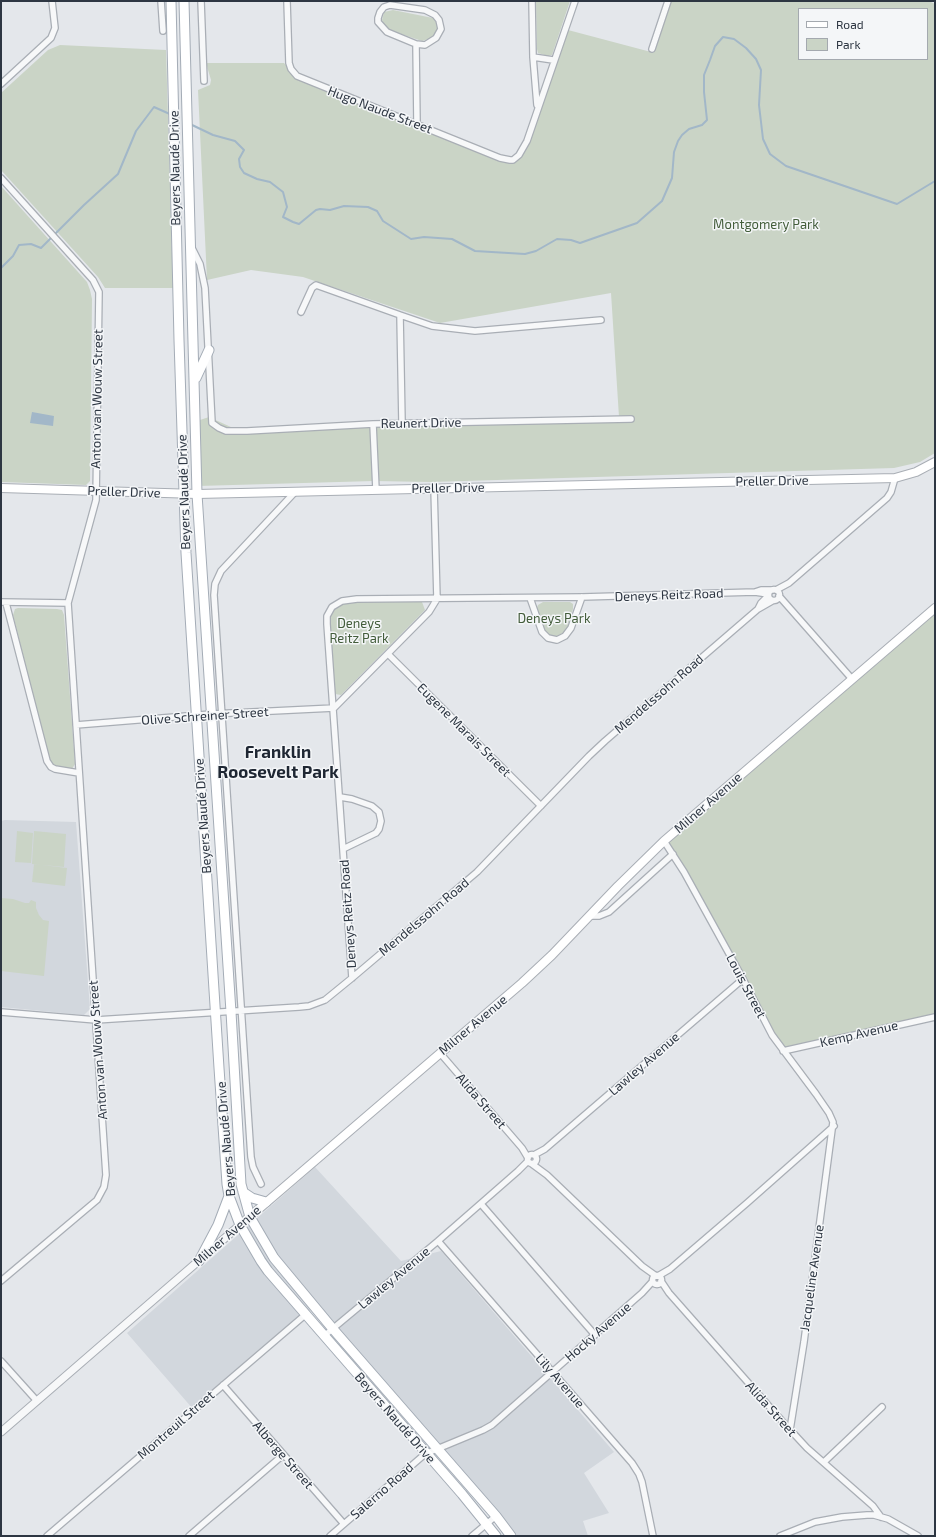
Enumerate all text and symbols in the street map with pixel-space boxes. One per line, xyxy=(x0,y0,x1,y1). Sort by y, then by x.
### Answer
legend xyxy=(798,8,928,60)
text: Road xyxy=(836,17,864,31)
text: Park xyxy=(836,37,861,51)
street label: Hugo Naude Street xyxy=(326,83,434,137)
street label: Beyers Naudé Drive xyxy=(166,110,184,226)
park label: Montgomery Park xyxy=(713,217,819,233)
street label: Anton van Wouw Street xyxy=(88,329,106,469)
street label: Reunert Drive xyxy=(380,414,462,432)
street label: Beyers Naudé Drive xyxy=(174,434,194,550)
street label: Preller Drive xyxy=(735,473,809,489)
street label: Preller Drive xyxy=(411,480,485,496)
street label: Preller Drive xyxy=(87,483,161,501)
street label: Deneys Reitz Road xyxy=(614,585,724,605)
park label: Deneys Park xyxy=(517,611,591,627)
park label: Deneys Reitz Park xyxy=(329,616,389,647)
street label: Mendelssohn Road xyxy=(611,651,707,737)
street label: Eugene Marais Street xyxy=(414,680,514,780)
street label: Olive Schreiner Street xyxy=(141,704,269,728)
district label: Franklin Roosevelt Park xyxy=(217,742,339,782)
street label: Beyers Naudé Drive xyxy=(191,758,215,874)
street label: Milner Avenue xyxy=(671,769,745,837)
street label: Deneys Reitz Road xyxy=(336,859,360,969)
street label: Mendelssohn Road xyxy=(376,875,472,959)
street label: Louis Street xyxy=(723,951,769,1021)
street label: Anton van Wouw Street xyxy=(85,980,111,1120)
street label: Milner Avenue xyxy=(436,992,510,1058)
street label: Kemp Avenue xyxy=(818,1017,900,1051)
street label: Lawley Avenue xyxy=(605,1029,683,1099)
street label: Alida Street xyxy=(453,1070,509,1132)
street label: Beyers Naudé Drive xyxy=(213,1081,239,1197)
street label: Milner Avenue xyxy=(190,1202,264,1270)
street label: Jacqueline Avenue xyxy=(797,1224,827,1332)
street label: Lawley Avenue xyxy=(355,1244,433,1312)
street label: Hocky Avenue xyxy=(562,1299,634,1365)
street label: Lily Avenue xyxy=(532,1351,588,1411)
street label: Beyers Naudé Drive xyxy=(351,1369,439,1467)
street label: Alida Street xyxy=(742,1378,800,1440)
street label: Montreuil Street xyxy=(134,1387,218,1463)
street label: Alberge Street xyxy=(249,1418,317,1492)
street label: Salerno Road xyxy=(347,1459,417,1523)

